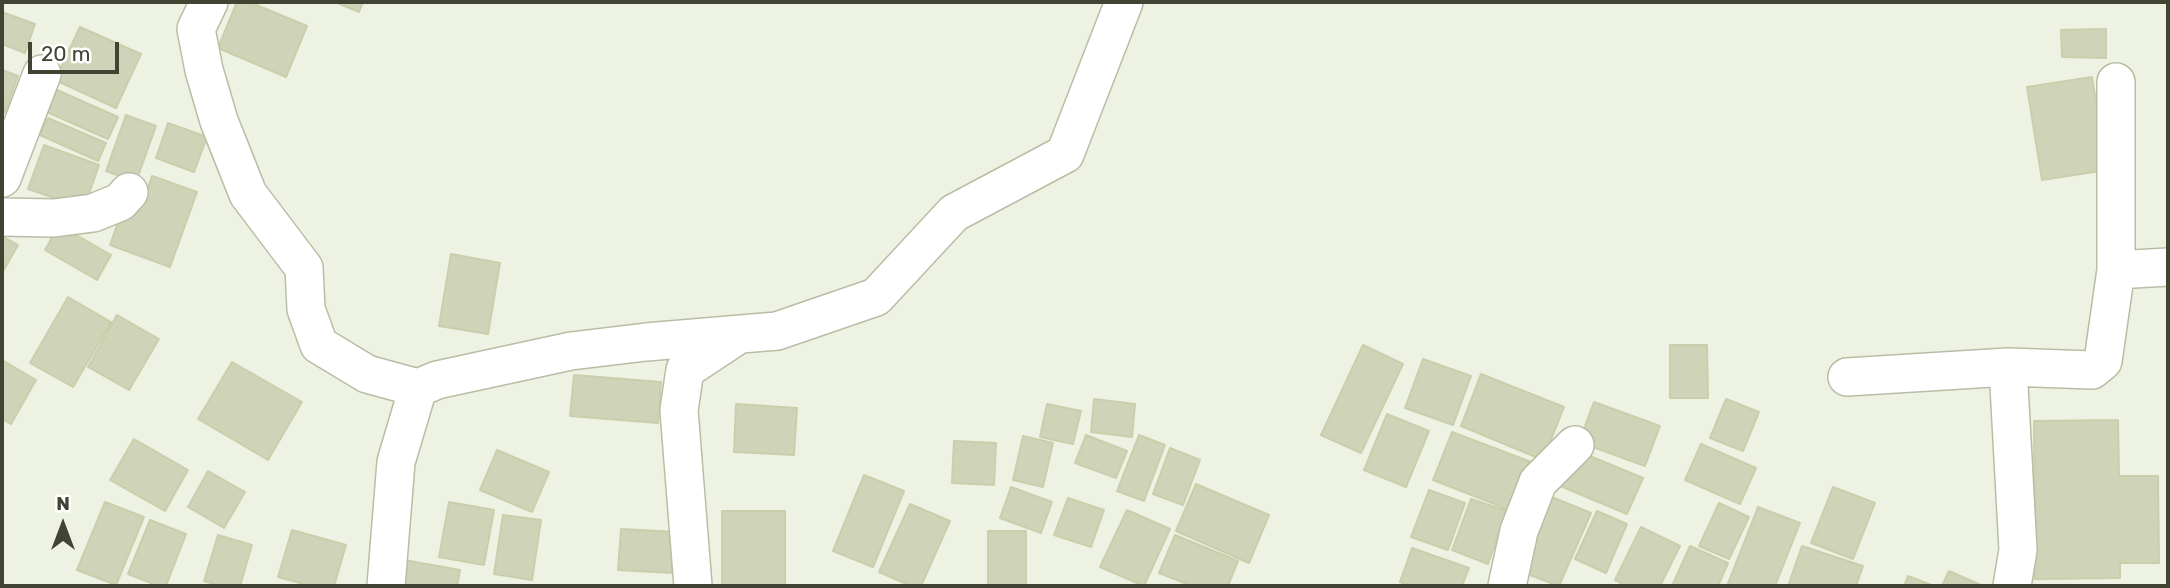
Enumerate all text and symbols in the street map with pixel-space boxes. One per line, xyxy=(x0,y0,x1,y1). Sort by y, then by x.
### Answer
scale bar xyxy=(32,28,122,72)
text: 20 m xyxy=(41,41,90,66)
north arrow xyxy=(28,490,98,560)
text: N xyxy=(56,492,70,515)

